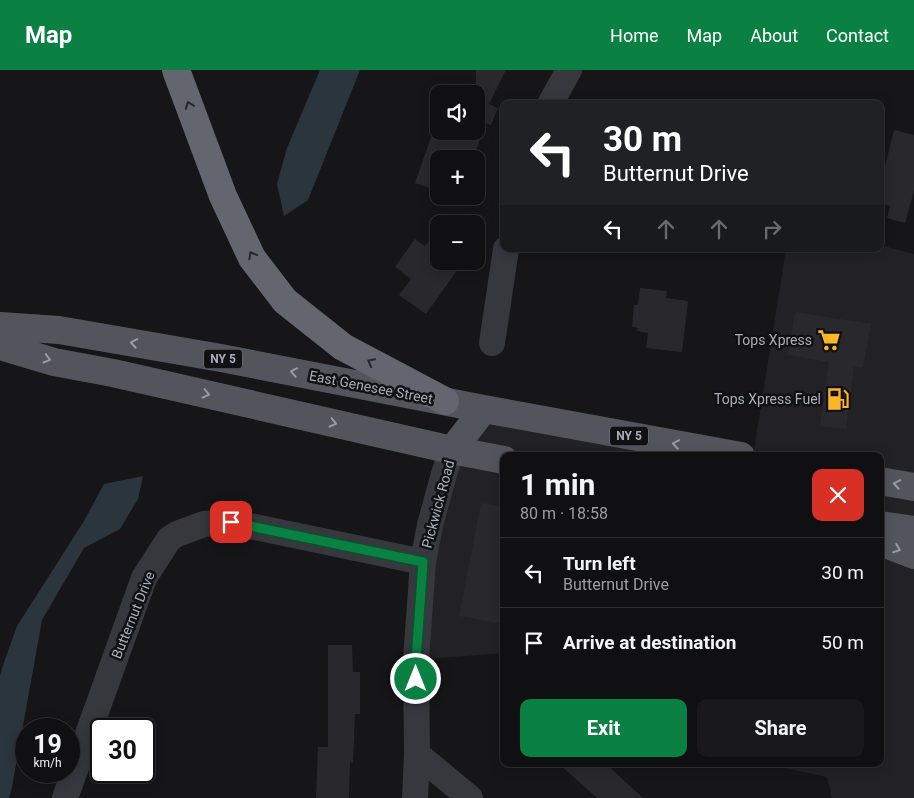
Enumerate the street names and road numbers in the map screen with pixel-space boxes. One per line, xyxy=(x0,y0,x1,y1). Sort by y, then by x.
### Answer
road number: NY 5 xyxy=(204,350,242,368)
street label: East Genesee Street xyxy=(308,367,435,407)
road number: NY 5 xyxy=(610,426,648,446)
street label: Pickwick Road xyxy=(419,458,457,550)
street label: Butternut Drive xyxy=(108,569,158,661)

